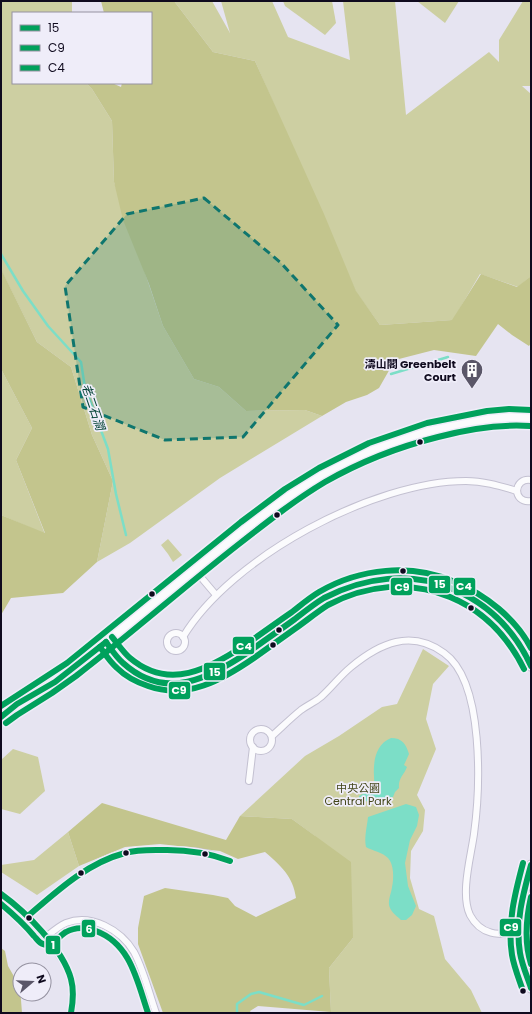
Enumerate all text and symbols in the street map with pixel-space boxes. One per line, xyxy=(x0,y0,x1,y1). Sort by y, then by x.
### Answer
legend xyxy=(12,12,152,84)
text: 15 xyxy=(48,19,59,36)
text: C9 xyxy=(48,39,65,56)
text: C4 xyxy=(48,59,65,76)
place label: 濤山閣 Greenbelt Court xyxy=(365,356,457,385)
building icon: 濤山閣 Greenbelt Court xyxy=(459,357,485,390)
water label: 老二石澗 xyxy=(78,381,110,434)
unlabelled marker xyxy=(415,437,425,447)
unlabelled marker xyxy=(272,510,282,520)
unlabelled marker xyxy=(398,566,408,576)
line badge: 15 xyxy=(428,575,451,594)
text: 15 xyxy=(434,576,446,592)
line badge: C9 xyxy=(390,577,413,596)
line badge: C4 xyxy=(453,577,476,596)
text: C4 xyxy=(456,578,472,594)
text: C9 xyxy=(394,579,410,595)
unlabelled marker xyxy=(147,589,157,599)
unlabelled marker xyxy=(466,603,476,613)
unlabelled marker xyxy=(274,625,284,635)
line badge: C4 xyxy=(232,636,255,655)
text: C4 xyxy=(236,638,252,654)
unlabelled marker xyxy=(268,640,278,650)
line badge: 15 xyxy=(203,662,226,681)
text: 15 xyxy=(209,664,221,680)
line badge: C9 xyxy=(168,681,191,700)
text: C9 xyxy=(171,682,187,698)
park label: 中央公園 Central Park xyxy=(324,780,392,809)
unlabelled marker xyxy=(121,848,131,858)
unlabelled marker xyxy=(200,849,210,859)
unlabelled marker xyxy=(76,868,86,878)
unlabelled marker xyxy=(24,913,34,923)
line badge: C9 xyxy=(499,918,522,937)
line badge: 6 xyxy=(81,919,96,938)
text: C9 xyxy=(503,919,519,935)
text: 6 xyxy=(85,921,93,937)
line badge: 1 xyxy=(45,935,61,955)
text: 1 xyxy=(51,937,55,953)
north arrow xyxy=(12,962,52,1002)
text: N xyxy=(33,972,50,985)
unlabelled marker xyxy=(518,986,528,996)

